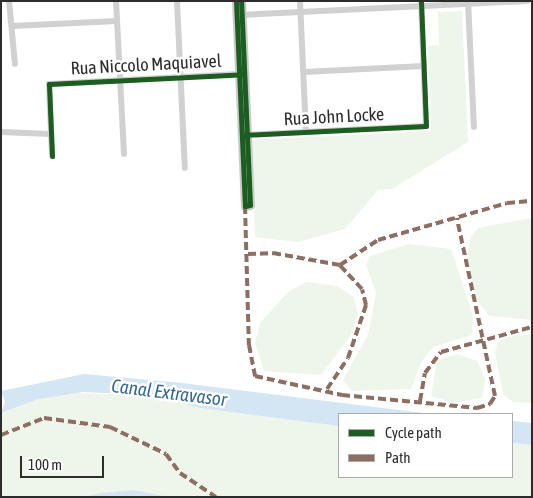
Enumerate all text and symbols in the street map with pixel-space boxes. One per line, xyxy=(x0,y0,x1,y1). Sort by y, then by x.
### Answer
street label: Rua Niccolo Maquiavel xyxy=(70,50,222,80)
street label: Rua John Locke xyxy=(283,104,385,130)
water label: Canal Extravasor xyxy=(110,375,228,411)
legend xyxy=(338,413,513,478)
text: Cycle path xyxy=(385,424,442,441)
scale bar xyxy=(22,446,106,478)
text: Path xyxy=(385,449,411,466)
text: 100 m xyxy=(28,456,62,473)

